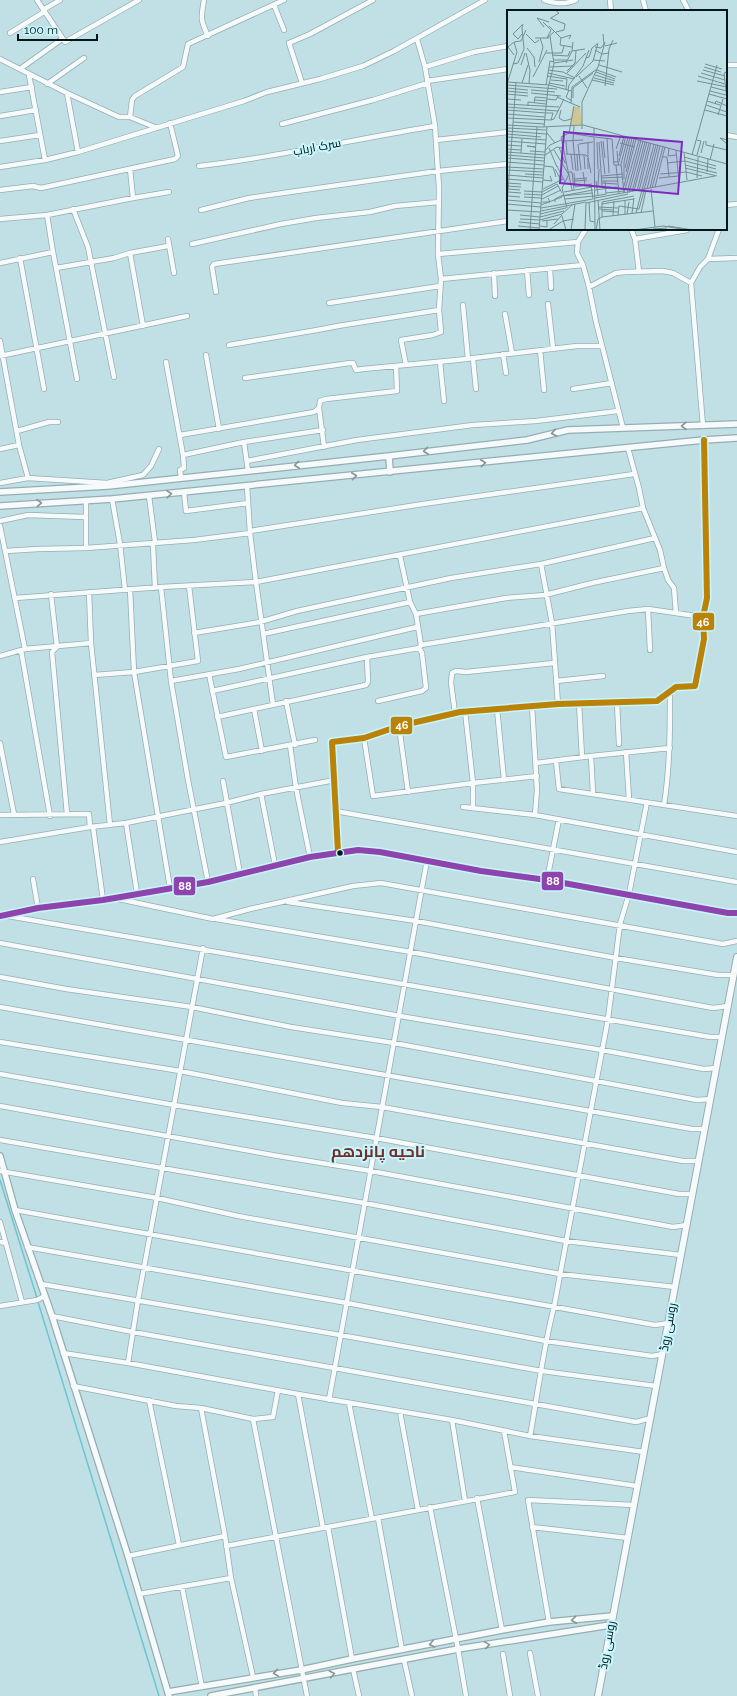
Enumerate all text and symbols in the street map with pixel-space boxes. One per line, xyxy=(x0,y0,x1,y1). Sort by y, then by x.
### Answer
inset map xyxy=(507,10,727,230)
scale bar xyxy=(18,16,97,42)
text: 100 m xyxy=(24,23,58,37)
street label: سرک ارباب xyxy=(292,136,342,158)
one-way arrow xyxy=(681,422,687,431)
one-way arrow xyxy=(551,428,558,436)
one-way arrow xyxy=(423,447,429,456)
one-way arrow xyxy=(480,458,486,467)
one-way arrow xyxy=(294,461,300,470)
one-way arrow xyxy=(351,471,357,480)
one-way arrow xyxy=(166,489,172,498)
one-way arrow xyxy=(36,499,42,508)
line badge: 46 xyxy=(692,612,715,631)
text: 46 xyxy=(697,616,710,629)
line badge: 46 xyxy=(390,716,413,735)
text: 46 xyxy=(396,719,409,732)
unlabelled marker xyxy=(335,848,345,858)
line badge: 88 xyxy=(541,871,564,891)
text: 88 xyxy=(546,875,560,888)
line badge: 88 xyxy=(173,876,196,896)
text: 88 xyxy=(178,880,192,893)
district label: ناحیه پانزدهم xyxy=(331,1142,425,1163)
street label: روسی روڈ xyxy=(657,1302,679,1352)
one-way arrow xyxy=(571,1615,577,1624)
street label: روسی روڈ xyxy=(596,1620,618,1670)
one-way arrow xyxy=(429,1640,435,1648)
one-way arrow xyxy=(484,1641,490,1650)
one-way arrow xyxy=(273,1668,280,1677)
one-way arrow xyxy=(329,1670,335,1678)

